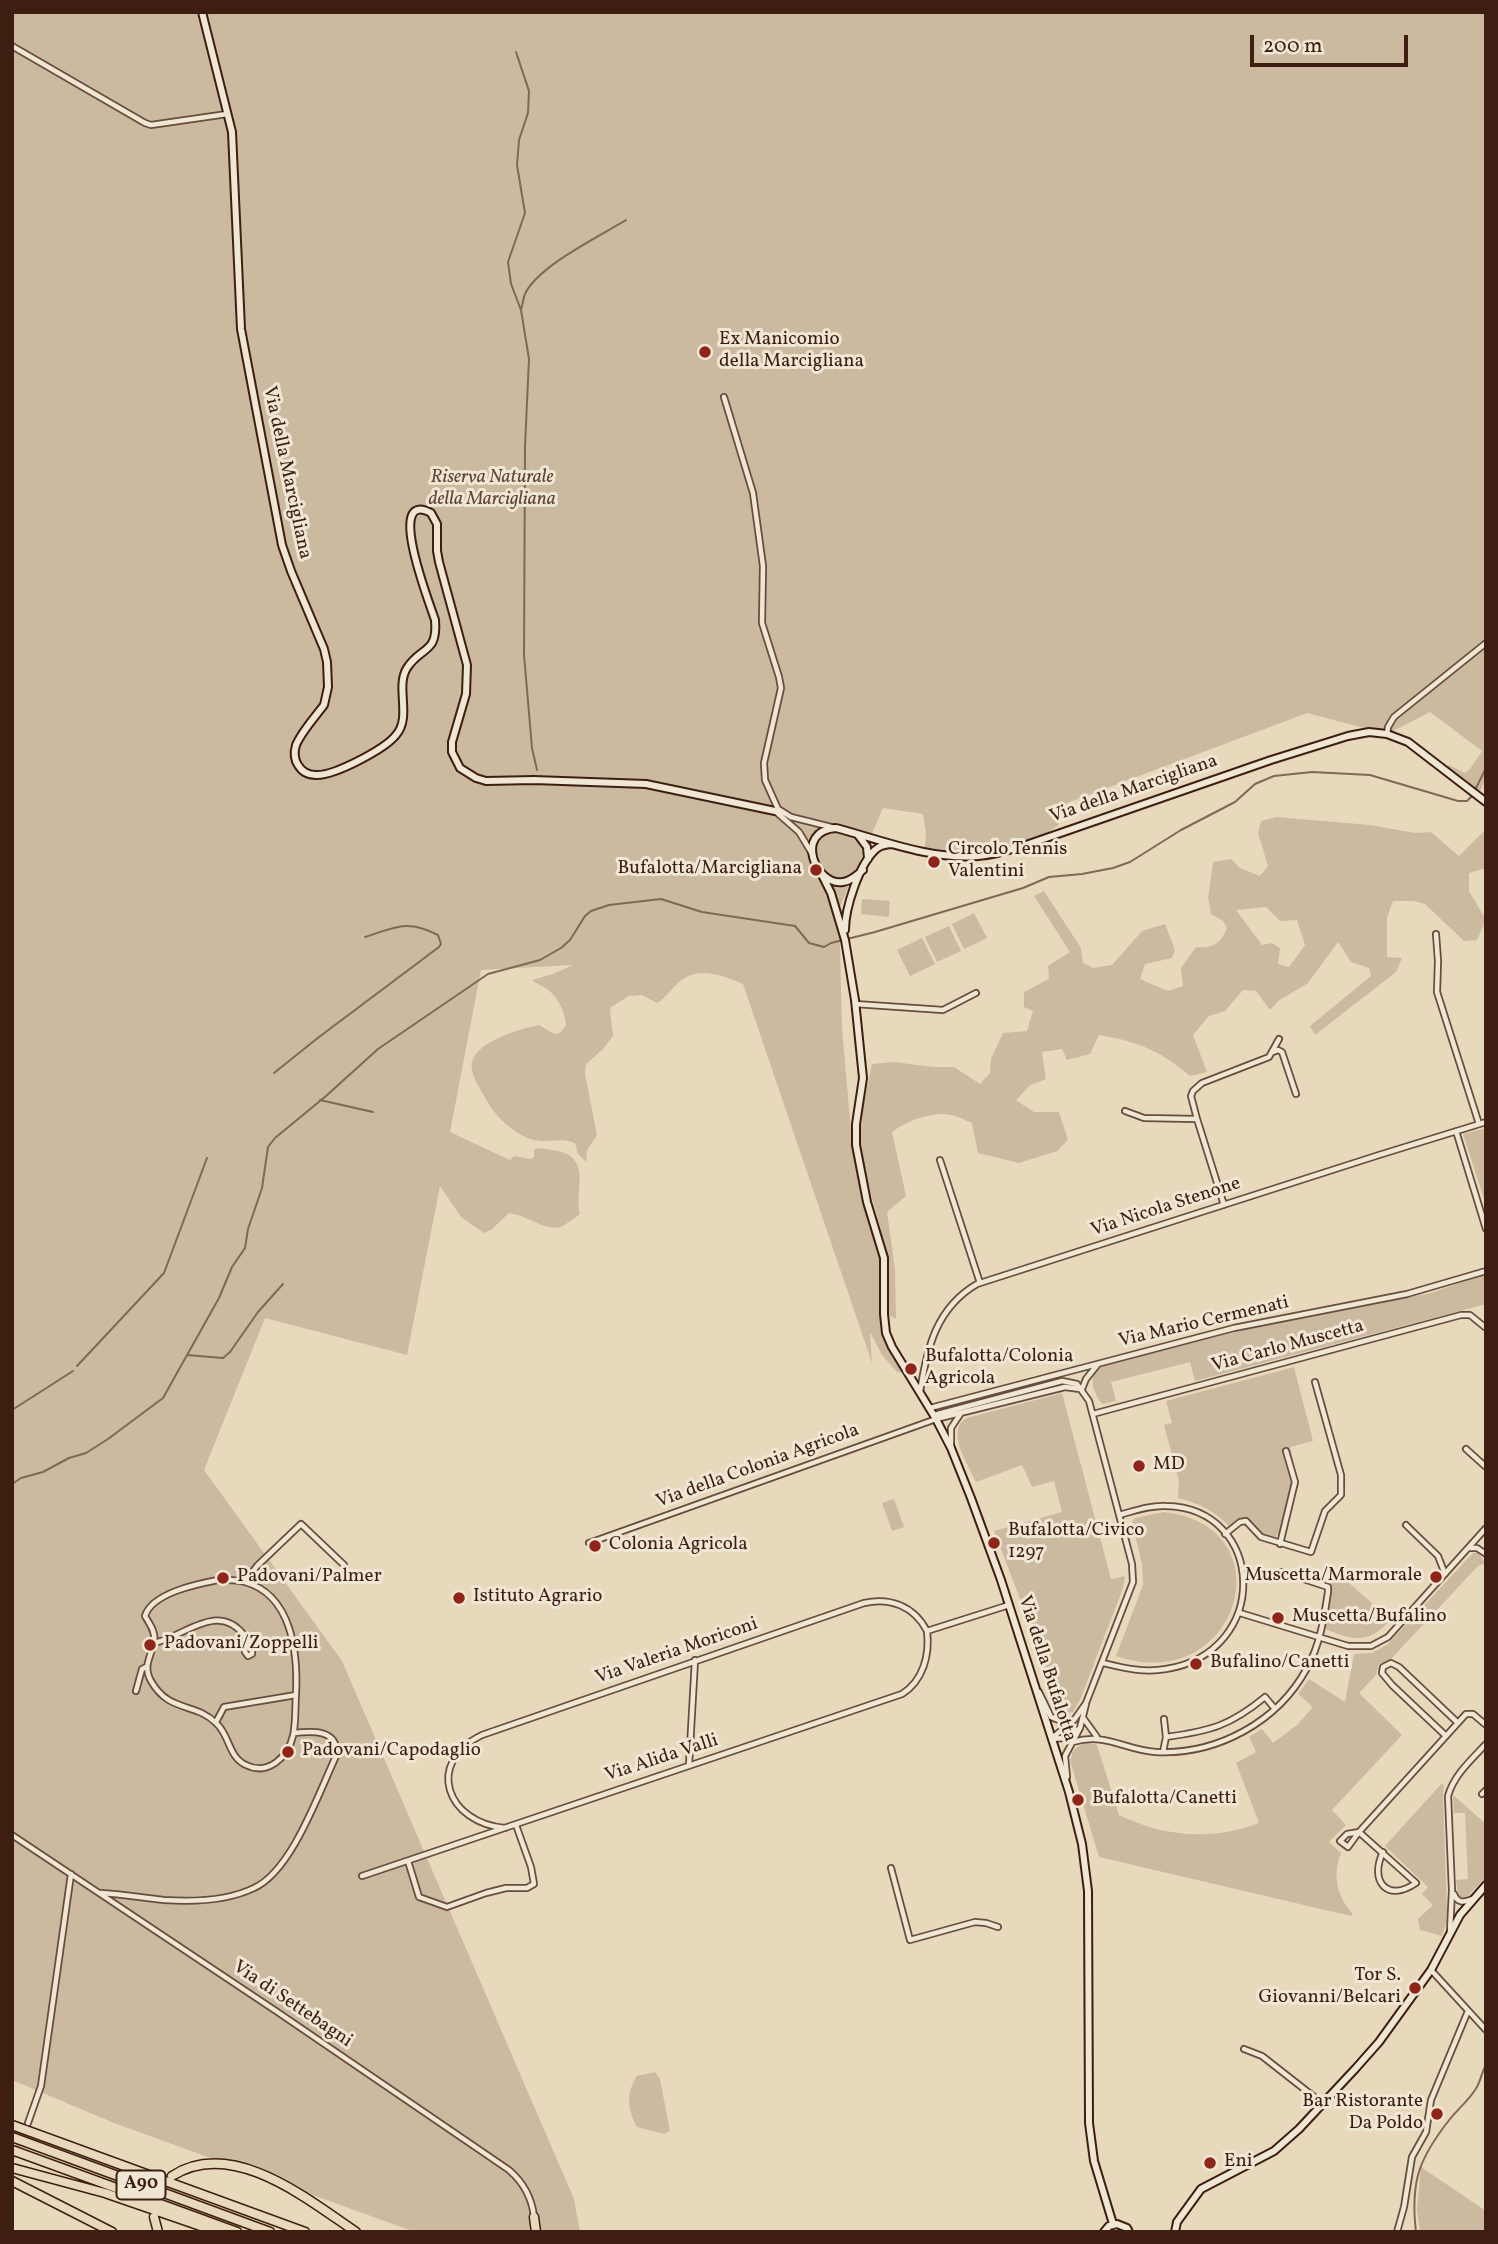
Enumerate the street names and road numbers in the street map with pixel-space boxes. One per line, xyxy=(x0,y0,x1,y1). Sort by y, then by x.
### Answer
street label: Via della Marcigliana xyxy=(257,384,315,562)
street label: Via della Marcigliana xyxy=(1047,751,1221,829)
street label: Via Nicola Stenone xyxy=(1088,1173,1244,1243)
street label: Via Mario Cermenati xyxy=(1117,1292,1291,1354)
street label: Via Carlo Muscetta xyxy=(1209,1316,1367,1378)
street label: Via della Colonia Agricola xyxy=(653,1420,863,1514)
street label: Via della Bufalotta xyxy=(1012,1593,1080,1745)
street label: Via Valeria Moriconi xyxy=(593,1614,761,1690)
street label: Via Alida Valli xyxy=(603,1730,721,1788)
street label: Via di Settebagni xyxy=(228,1957,356,2053)
road number: A90 xyxy=(116,2171,166,2200)

